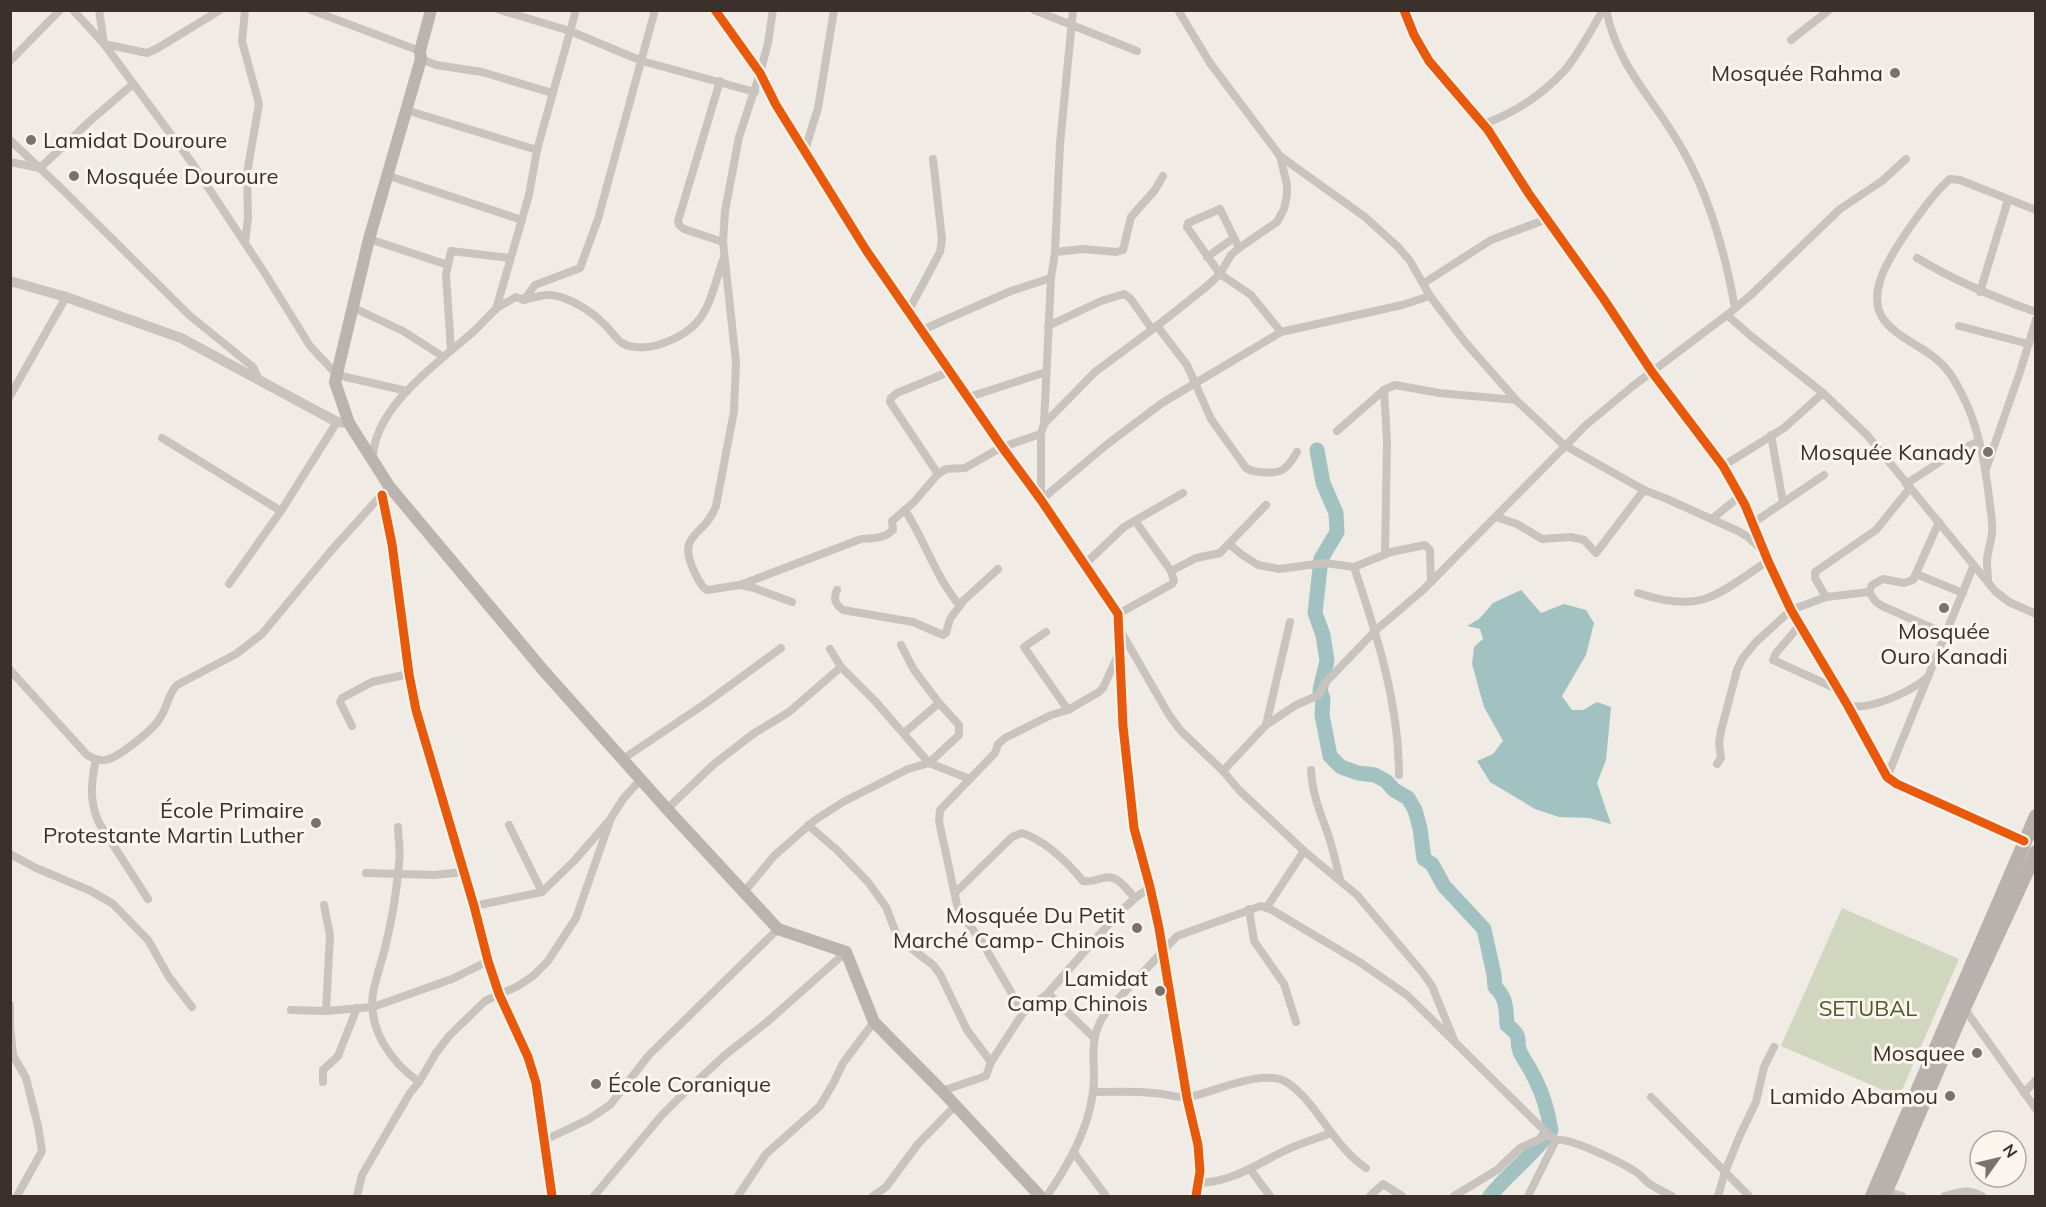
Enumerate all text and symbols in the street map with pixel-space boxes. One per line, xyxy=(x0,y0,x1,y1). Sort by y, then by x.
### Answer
place label: Mosquée Rahma xyxy=(1711,59,1883,87)
marker: Mosquée Rahma xyxy=(1888,66,1902,80)
place label: Lamidat Douroure xyxy=(43,126,227,154)
marker: Lamidat Douroure xyxy=(24,133,38,147)
place label: Mosquée Douroure xyxy=(86,162,279,190)
marker: Mosquée Douroure xyxy=(67,169,81,183)
place label: Mosquée Kanady xyxy=(1800,438,1976,466)
marker: Mosquée Kanady xyxy=(1981,445,1995,459)
marker: Mosquée Ouro Kanadi xyxy=(1937,601,1951,615)
place label: Mosquée Ouro Kanadi xyxy=(1880,617,2008,670)
place label: École Primaire Protestante Martin Luther xyxy=(43,796,304,849)
marker: École Primaire Protestante Martin Luther xyxy=(309,816,323,830)
place label: Mosquée Du Petit Marché Camp- Chinois xyxy=(893,901,1125,954)
marker: Mosquée Du Petit Marché Camp- Chinois xyxy=(1130,921,1144,935)
place label: Lamidat Camp Chinois xyxy=(1007,964,1148,1017)
marker: Lamidat Camp Chinois xyxy=(1153,984,1167,998)
park label: SETUBAL xyxy=(1819,994,1917,1022)
place label: Mosquee xyxy=(1873,1039,1965,1067)
marker: Mosquee xyxy=(1970,1046,1984,1060)
place label: École Coranique xyxy=(608,1070,771,1098)
marker: École Coranique xyxy=(589,1077,603,1091)
place label: Lamido Abamou xyxy=(1770,1082,1938,1110)
marker: Lamido Abamou xyxy=(1943,1089,1957,1103)
north arrow xyxy=(1968,1129,2028,1189)
text: N xyxy=(1999,1140,2022,1161)

